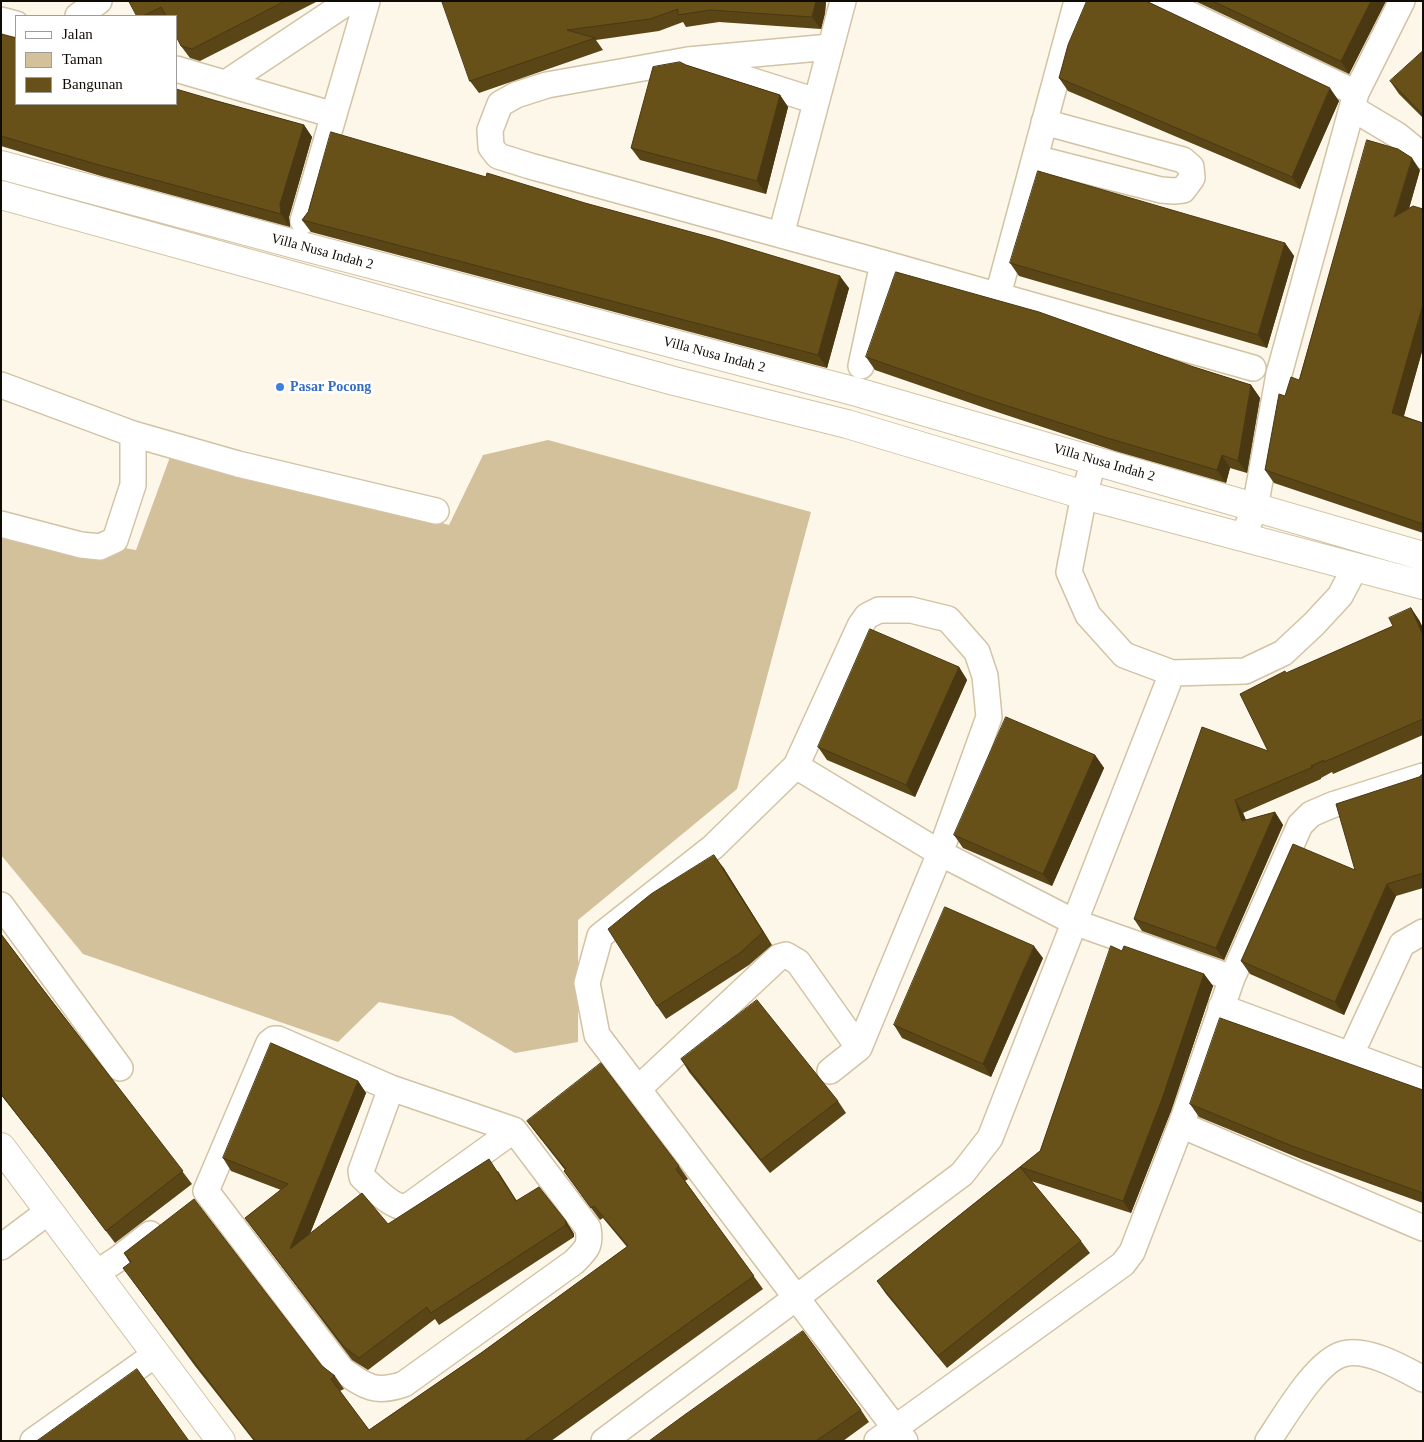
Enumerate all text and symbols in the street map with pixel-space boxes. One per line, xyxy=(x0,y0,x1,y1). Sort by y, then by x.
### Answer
legend xyxy=(15,15,178,105)
text: Jalan xyxy=(62,26,93,42)
text: Taman xyxy=(62,51,103,67)
text: Bangunan xyxy=(62,76,123,92)
street label: Villa Nusa Indah 2 xyxy=(269,230,375,274)
street label: Villa Nusa Indah 2 xyxy=(661,333,767,377)
place label: Pasar Pocong xyxy=(290,379,371,395)
marker: Pasar Pocong xyxy=(274,381,286,393)
street label: Villa Nusa Indah 2 xyxy=(1051,440,1157,486)

